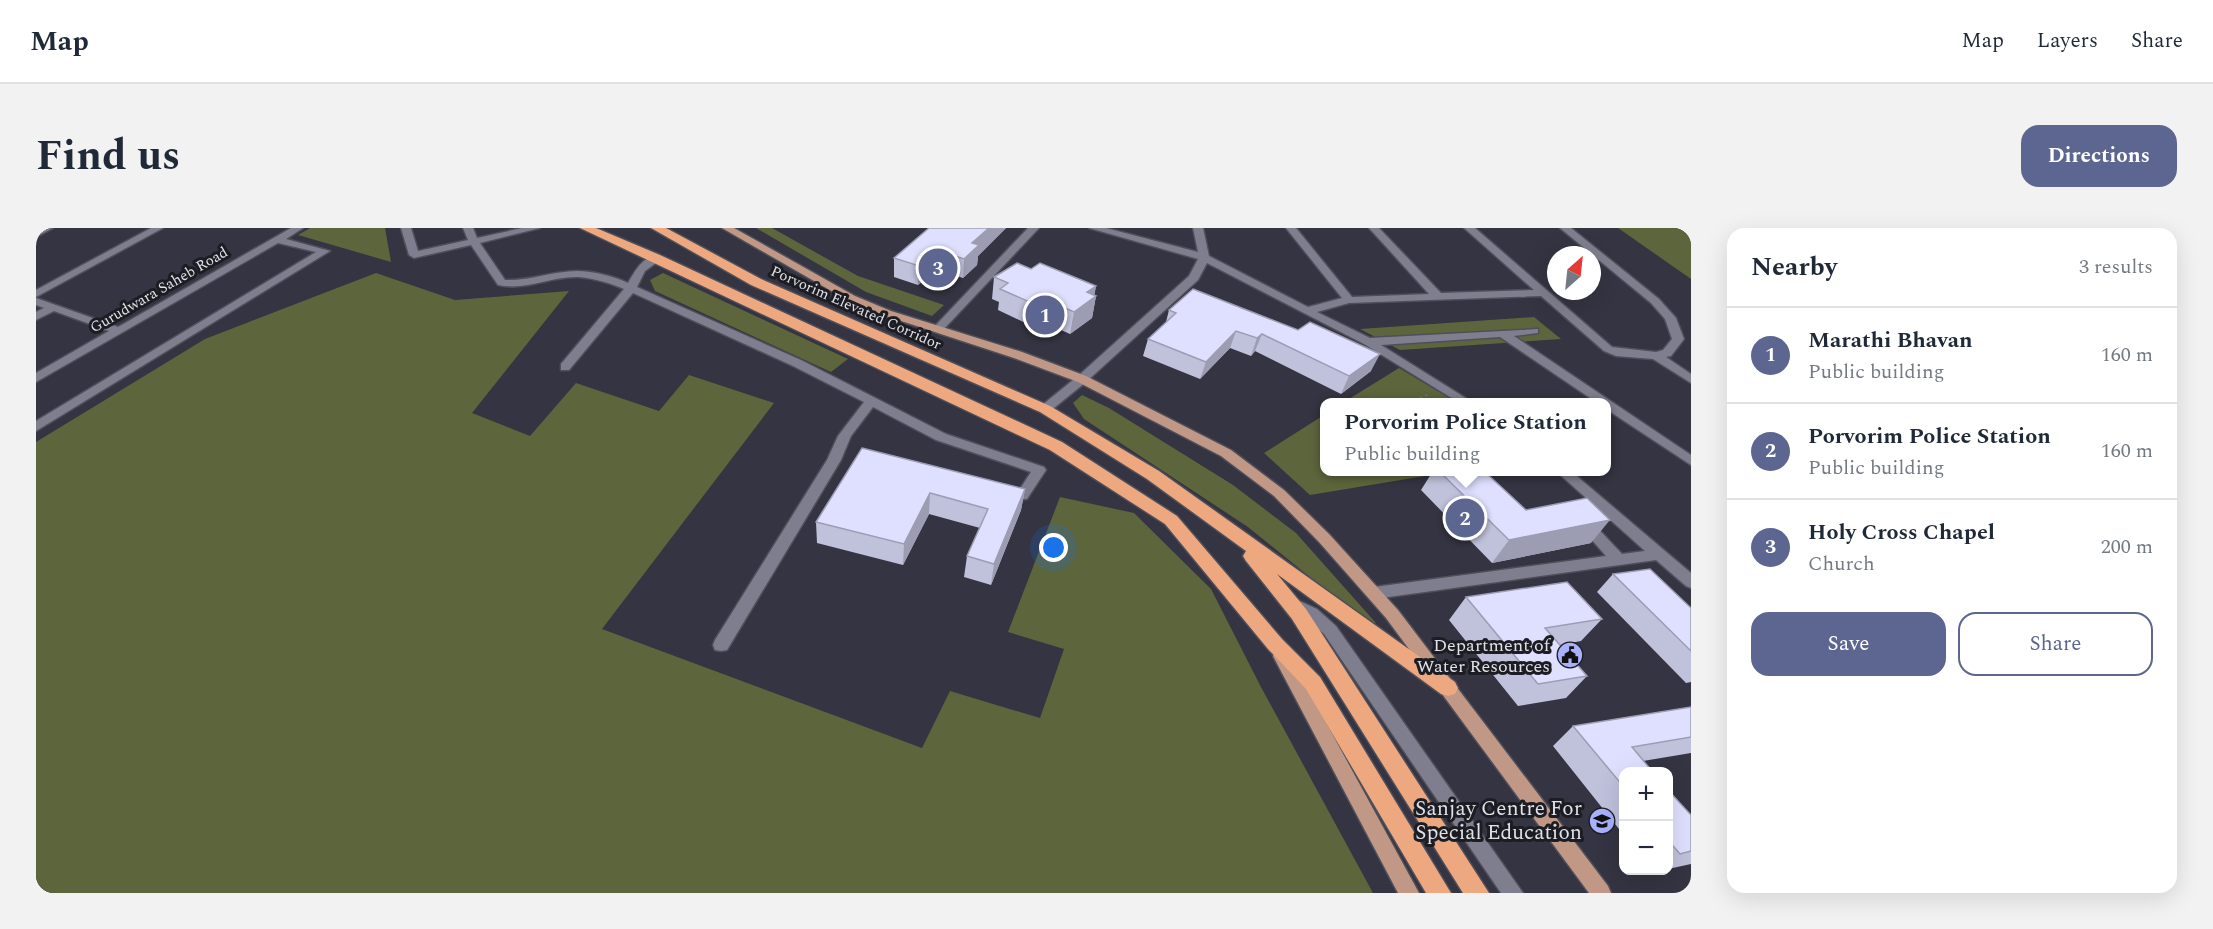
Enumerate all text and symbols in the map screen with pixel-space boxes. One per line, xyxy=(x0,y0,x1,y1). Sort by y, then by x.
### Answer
text: Map xyxy=(30,20,89,63)
text: Map xyxy=(1962,25,2004,57)
text: Layers xyxy=(2037,25,2098,57)
text: Share xyxy=(2131,25,2183,57)
text: Find us xyxy=(36,125,180,188)
button: Directions xyxy=(2021,125,2177,187)
street label: Gurudwara Saheb Road xyxy=(86,241,232,339)
pin: 3 xyxy=(918,246,958,291)
north arrow xyxy=(1547,246,1601,300)
text: Nearby xyxy=(1751,247,1837,287)
text: 3 results xyxy=(2079,252,2153,282)
street label: Porvorim Elevated Corridor xyxy=(767,260,945,356)
pin: 1 xyxy=(1026,292,1064,338)
text: Marathi Bhavan xyxy=(1808,324,1973,357)
text: 1 xyxy=(1765,340,1776,370)
text: 160 m xyxy=(2101,340,2153,370)
text: Public building xyxy=(1808,357,1944,387)
popup xyxy=(1320,398,1611,476)
text: Porvorim Police Station xyxy=(1344,406,1587,439)
text: Porvorim Police Station xyxy=(1808,420,2051,453)
text: 2 xyxy=(1765,436,1776,466)
text: 160 m xyxy=(2101,436,2153,466)
text: Public building xyxy=(1344,439,1480,469)
text: Public building xyxy=(1808,453,1944,483)
pin: 2 xyxy=(1446,496,1484,540)
text: Holy Cross Chapel xyxy=(1808,516,1995,549)
text: 3 xyxy=(1765,532,1776,562)
text: 200 m xyxy=(2101,532,2153,562)
your location xyxy=(1039,533,1068,562)
text: Church xyxy=(1808,549,1875,579)
button: Save xyxy=(1751,612,1946,676)
button: Share xyxy=(1958,612,2153,676)
place label: Department of Water Resources xyxy=(1417,632,1552,680)
public building icon: Department of Water Resources xyxy=(1555,640,1585,670)
map controls xyxy=(1619,767,1673,875)
button: + xyxy=(1619,767,1673,821)
place label: Sanjay Centre For Special Education xyxy=(1415,793,1582,849)
school or university icon: Sanjay Centre For Special Education xyxy=(1587,806,1617,836)
button: − xyxy=(1619,821,1673,875)

